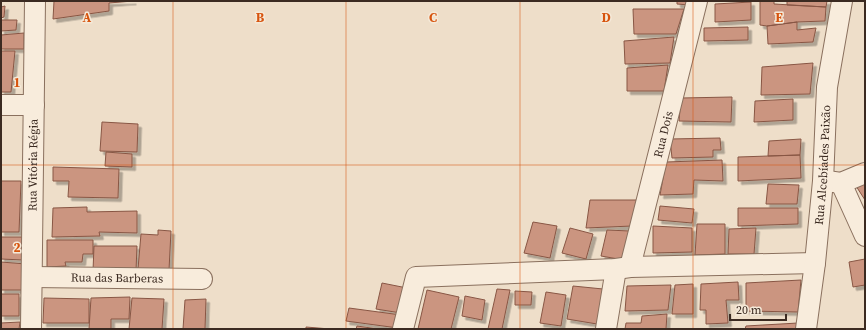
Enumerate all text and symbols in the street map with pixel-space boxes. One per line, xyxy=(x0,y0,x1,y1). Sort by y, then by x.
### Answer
text: A xyxy=(83,9,92,26)
text: B xyxy=(256,9,265,26)
text: C xyxy=(429,9,437,26)
text: D xyxy=(601,9,611,26)
text: E xyxy=(775,9,783,26)
text: 1 xyxy=(13,74,21,91)
street label: Rua Alcebíades Paixão xyxy=(811,104,834,226)
street label: Rua Dois xyxy=(650,109,677,159)
street label: Rua Vitória Régia xyxy=(24,118,42,211)
text: 2 xyxy=(13,239,21,256)
street label: Rua das Barberas xyxy=(71,269,163,287)
scale bar xyxy=(730,296,786,322)
text: 20 m xyxy=(736,302,762,318)

